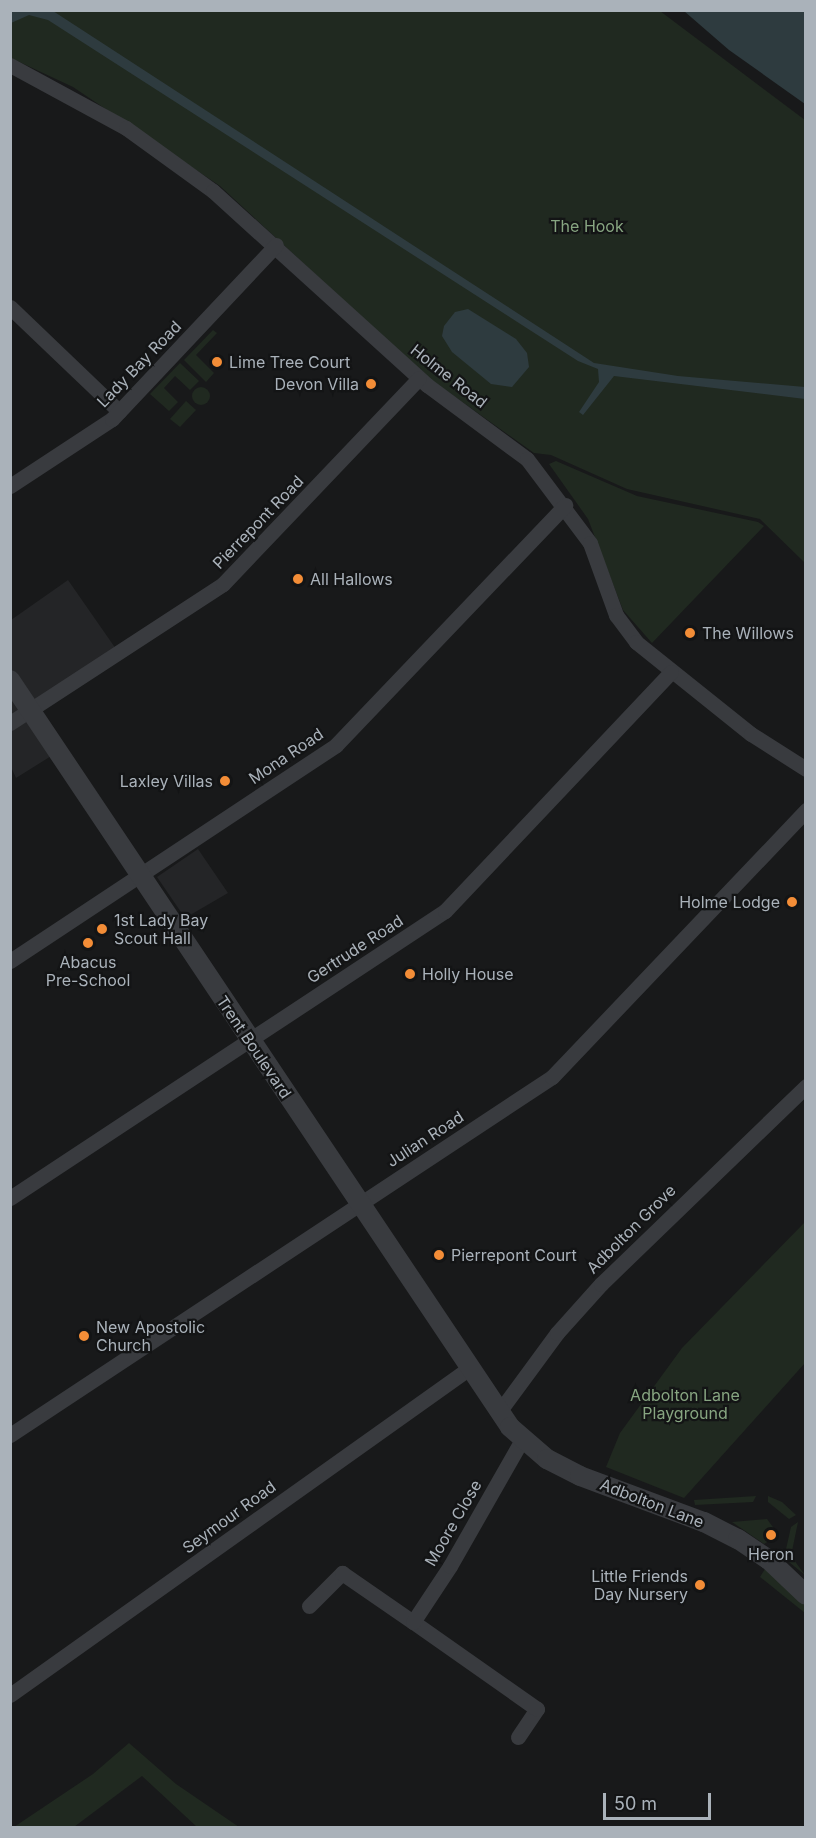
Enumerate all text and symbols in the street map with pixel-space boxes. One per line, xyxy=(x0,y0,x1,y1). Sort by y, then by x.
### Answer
park label: The Hook xyxy=(550,216,624,236)
street label: Lady Bay Road xyxy=(93,317,185,411)
street label: Holme Road xyxy=(407,340,491,412)
place label: Lime Tree Court xyxy=(229,352,350,372)
marker: Lime Tree Court xyxy=(210,355,224,369)
place label: Devon Villa xyxy=(275,374,359,394)
marker: Devon Villa xyxy=(364,377,378,391)
street label: Pierrepont Road xyxy=(209,471,307,573)
place label: All Hallows xyxy=(310,569,393,589)
marker: All Hallows xyxy=(291,572,305,586)
place label: The Willows xyxy=(702,623,794,643)
marker: The Willows xyxy=(683,626,697,640)
street label: Mona Road xyxy=(245,724,327,788)
place label: Laxley Villas xyxy=(120,771,213,791)
marker: Laxley Villas xyxy=(218,774,232,788)
place label: Holme Lodge xyxy=(679,892,780,912)
marker: Holme Lodge xyxy=(785,895,799,909)
place label: 1st Lady Bay Scout Hall xyxy=(114,910,208,948)
street label: Gertrude Road xyxy=(303,911,407,987)
marker: 1st Lady Bay Scout Hall xyxy=(95,922,109,936)
marker: Abacus Pre-School xyxy=(81,936,95,950)
place label: Abacus Pre-School xyxy=(46,952,130,990)
place label: Holly House xyxy=(422,964,514,984)
marker: Holly House xyxy=(403,967,417,981)
street label: Trent Boulevard xyxy=(213,992,295,1102)
street label: Julian Road xyxy=(383,1107,467,1171)
street label: Adbolton Grove xyxy=(583,1181,679,1277)
place label: Pierrepont Court xyxy=(451,1245,577,1265)
marker: Pierrepont Court xyxy=(432,1248,446,1262)
place label: New Apostolic Church xyxy=(96,1317,205,1355)
marker: New Apostolic Church xyxy=(77,1329,91,1343)
park label: Adbolton Lane Playground xyxy=(630,1385,740,1423)
street label: Adbolton Lane xyxy=(597,1474,707,1532)
street label: Seymour Road xyxy=(179,1477,279,1557)
street label: Moore Close xyxy=(421,1477,485,1569)
marker: Heron xyxy=(764,1528,778,1542)
place label: Heron xyxy=(748,1544,794,1564)
place label: Little Friends Day Nursery xyxy=(591,1566,688,1604)
marker: Little Friends Day Nursery xyxy=(693,1578,707,1592)
scale bar xyxy=(606,1781,714,1819)
text: 50 m xyxy=(614,1793,657,1814)

